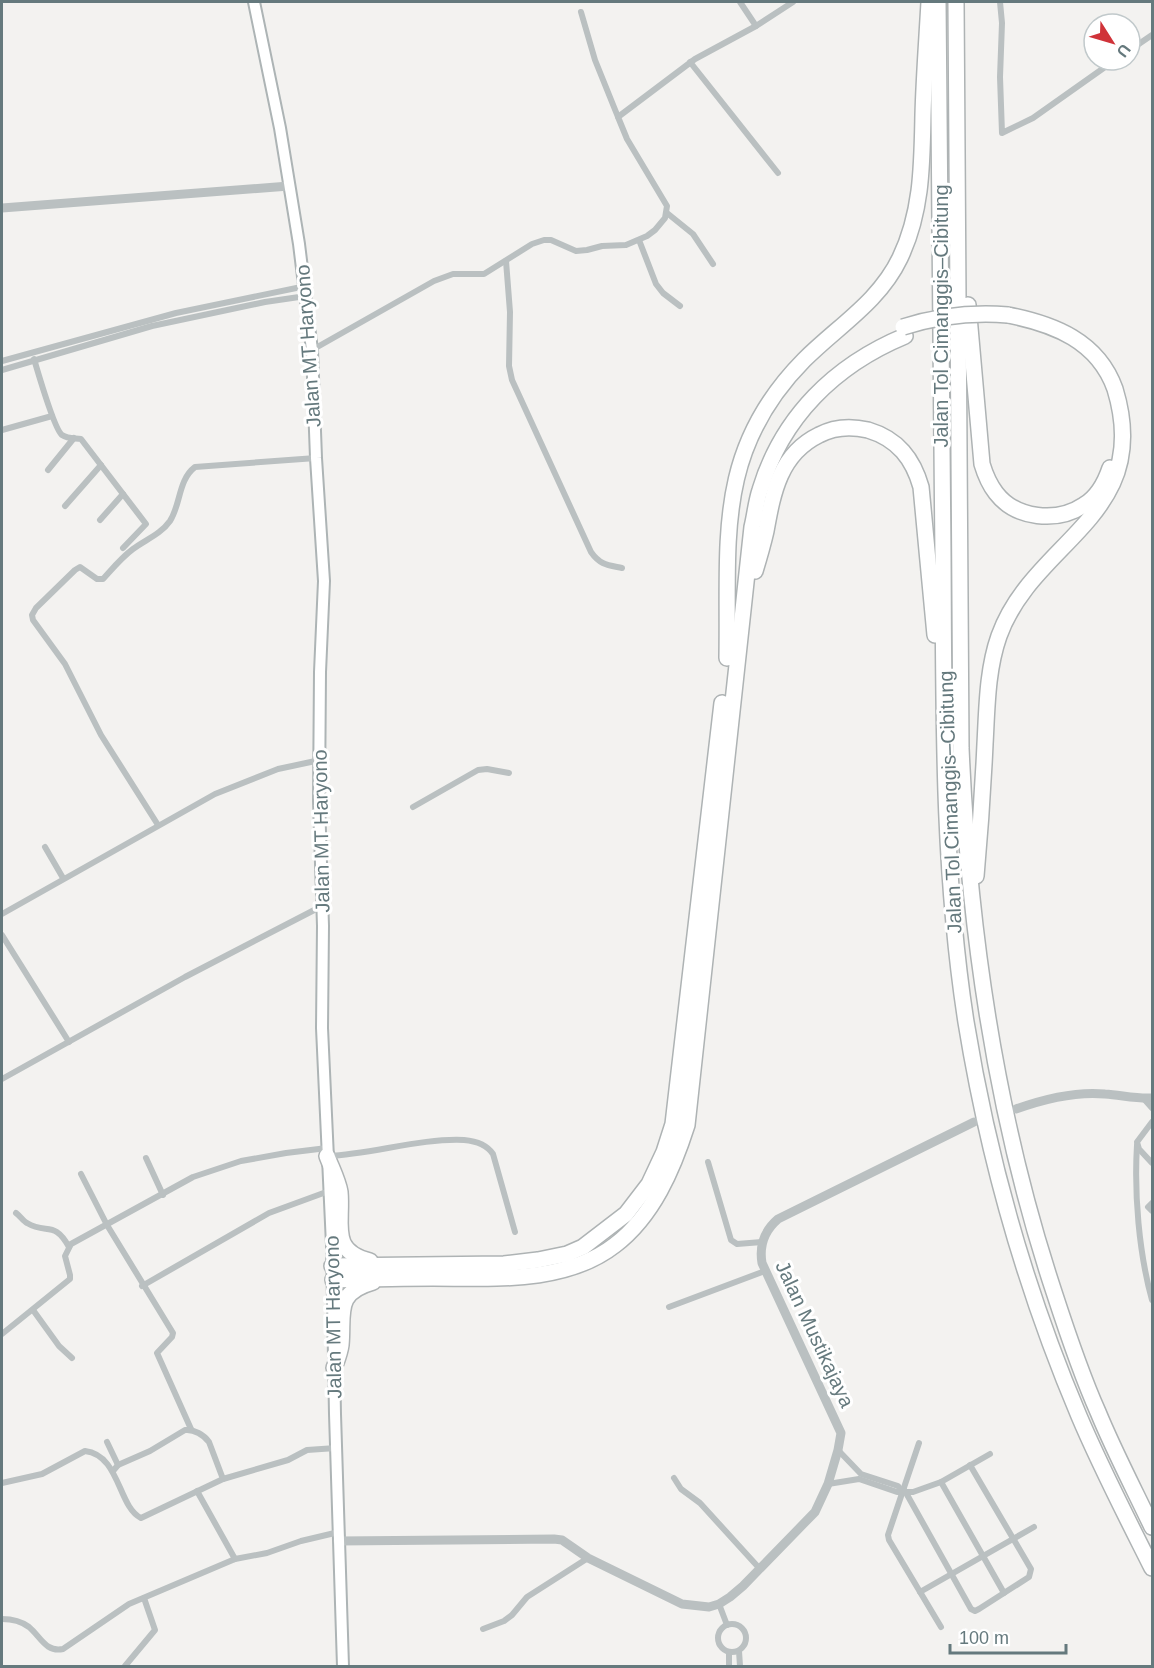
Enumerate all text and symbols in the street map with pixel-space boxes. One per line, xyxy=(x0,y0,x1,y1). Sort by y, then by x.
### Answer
north arrow xyxy=(1082,12,1142,72)
text: U xyxy=(1113,41,1134,60)
street label: Jalan Tol Cimanggis–Cibitung xyxy=(930,184,952,448)
street label: Jalan MT Haryono xyxy=(291,264,325,428)
street label: Jalan Tol Cimanggis–Cibitung xyxy=(934,670,966,934)
street label: Jalan MT Haryono xyxy=(309,749,333,913)
street label: Jalan MT Haryono xyxy=(321,1235,345,1399)
street label: Jalan Mustikajaya xyxy=(771,1257,859,1411)
scale bar xyxy=(950,1617,1066,1655)
text: 100 m xyxy=(959,1628,1009,1648)

